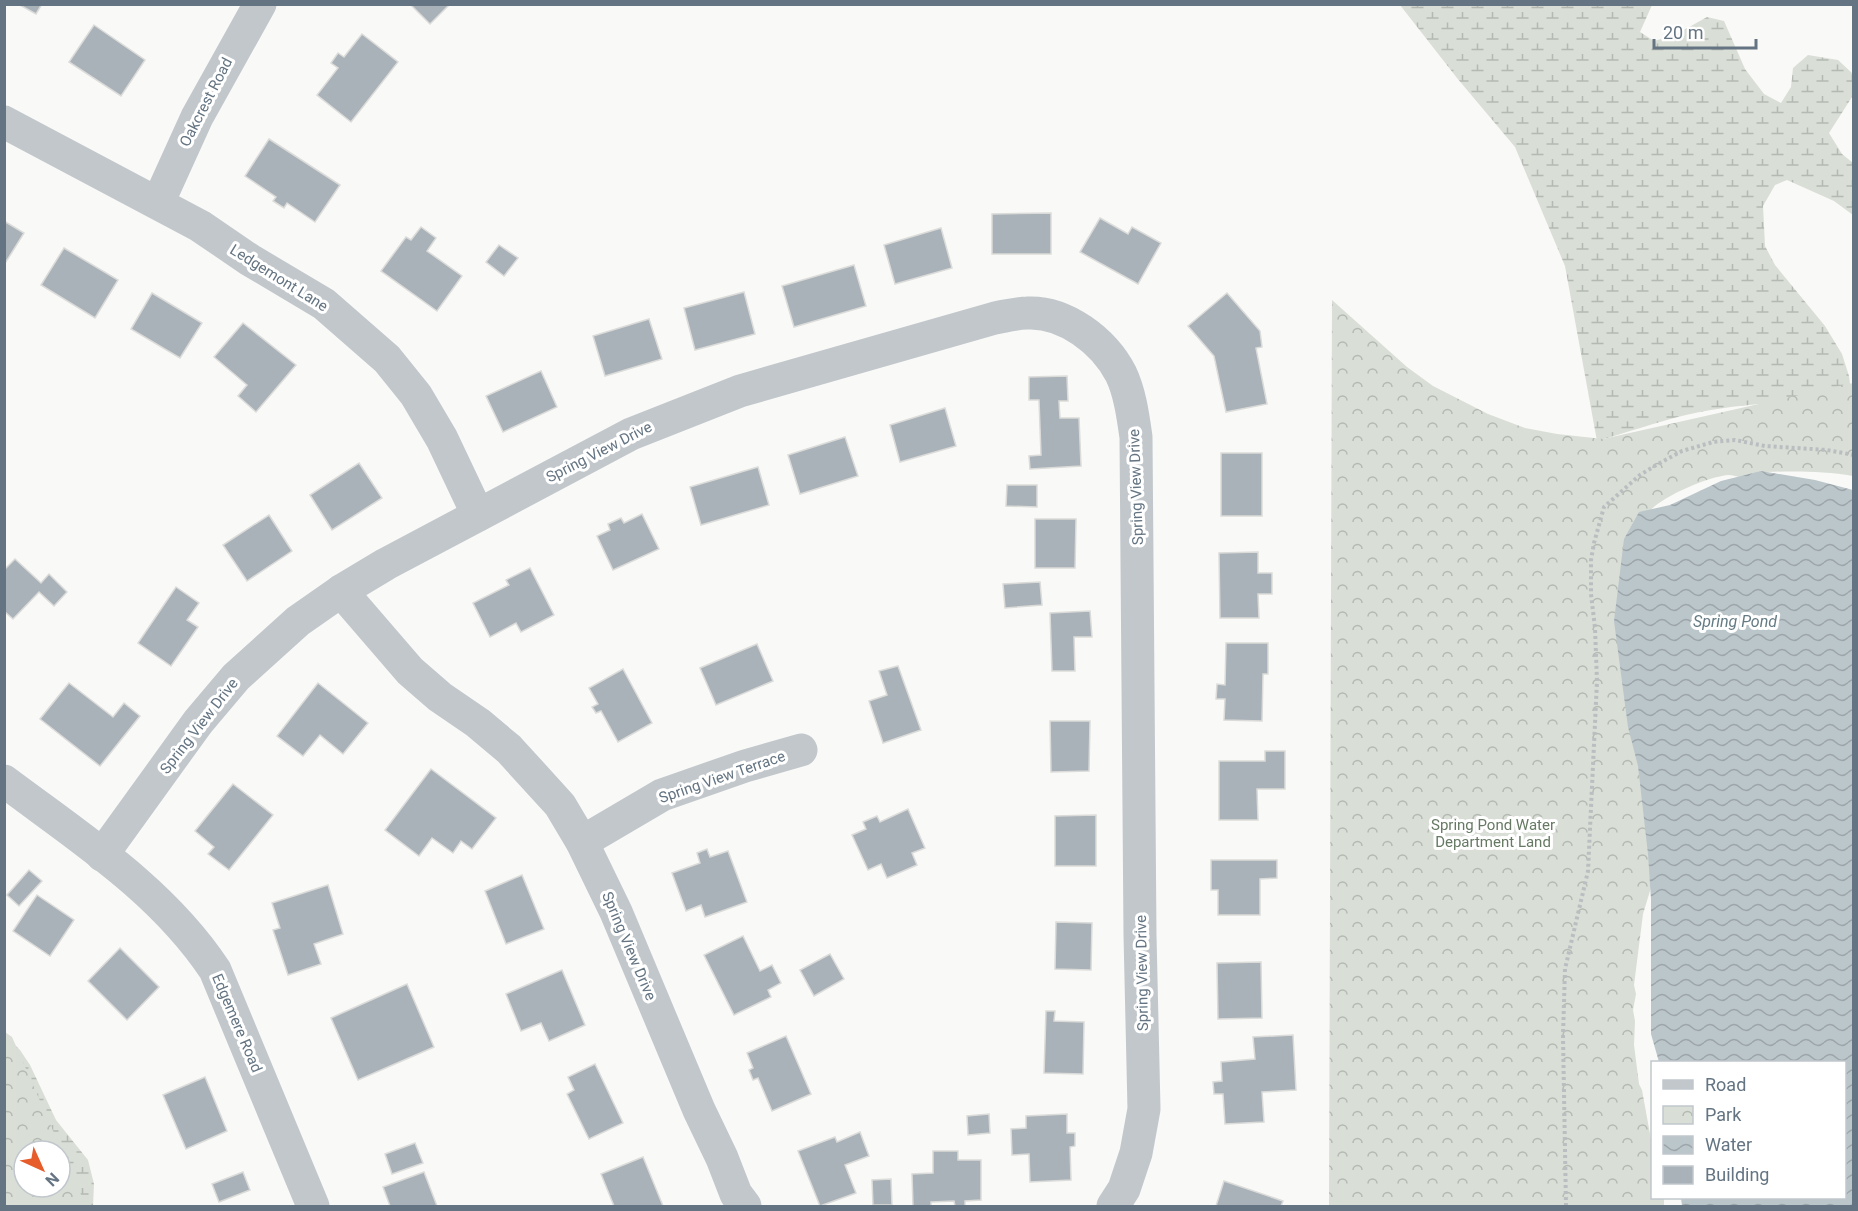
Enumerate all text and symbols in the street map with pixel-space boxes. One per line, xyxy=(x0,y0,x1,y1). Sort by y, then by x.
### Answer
scale bar xyxy=(1654,12,1756,50)
text: 20 m xyxy=(1663,22,1703,43)
street label: Oakcrest Road xyxy=(176,54,236,150)
street label: Ledgemont Lane xyxy=(227,241,331,315)
street label: Spring View Drive xyxy=(543,418,655,486)
street label: Spring View Drive xyxy=(1125,429,1147,545)
water label: Spring Pond xyxy=(1693,612,1777,631)
street label: Spring View Drive xyxy=(156,675,242,777)
street label: Spring View Terrace xyxy=(656,747,788,807)
park label: Spring Pond Water Department Land xyxy=(1431,816,1555,851)
street label: Spring View Drive xyxy=(598,889,660,1003)
street label: Spring View Drive xyxy=(1132,915,1152,1031)
street label: Edgemere Road xyxy=(208,971,266,1075)
legend xyxy=(1651,1061,1846,1199)
text: Road xyxy=(1705,1074,1746,1095)
text: Park xyxy=(1705,1104,1742,1125)
text: Water xyxy=(1705,1134,1752,1155)
north arrow xyxy=(12,1139,72,1199)
text: Building xyxy=(1705,1164,1769,1185)
text: N xyxy=(42,1169,63,1190)

